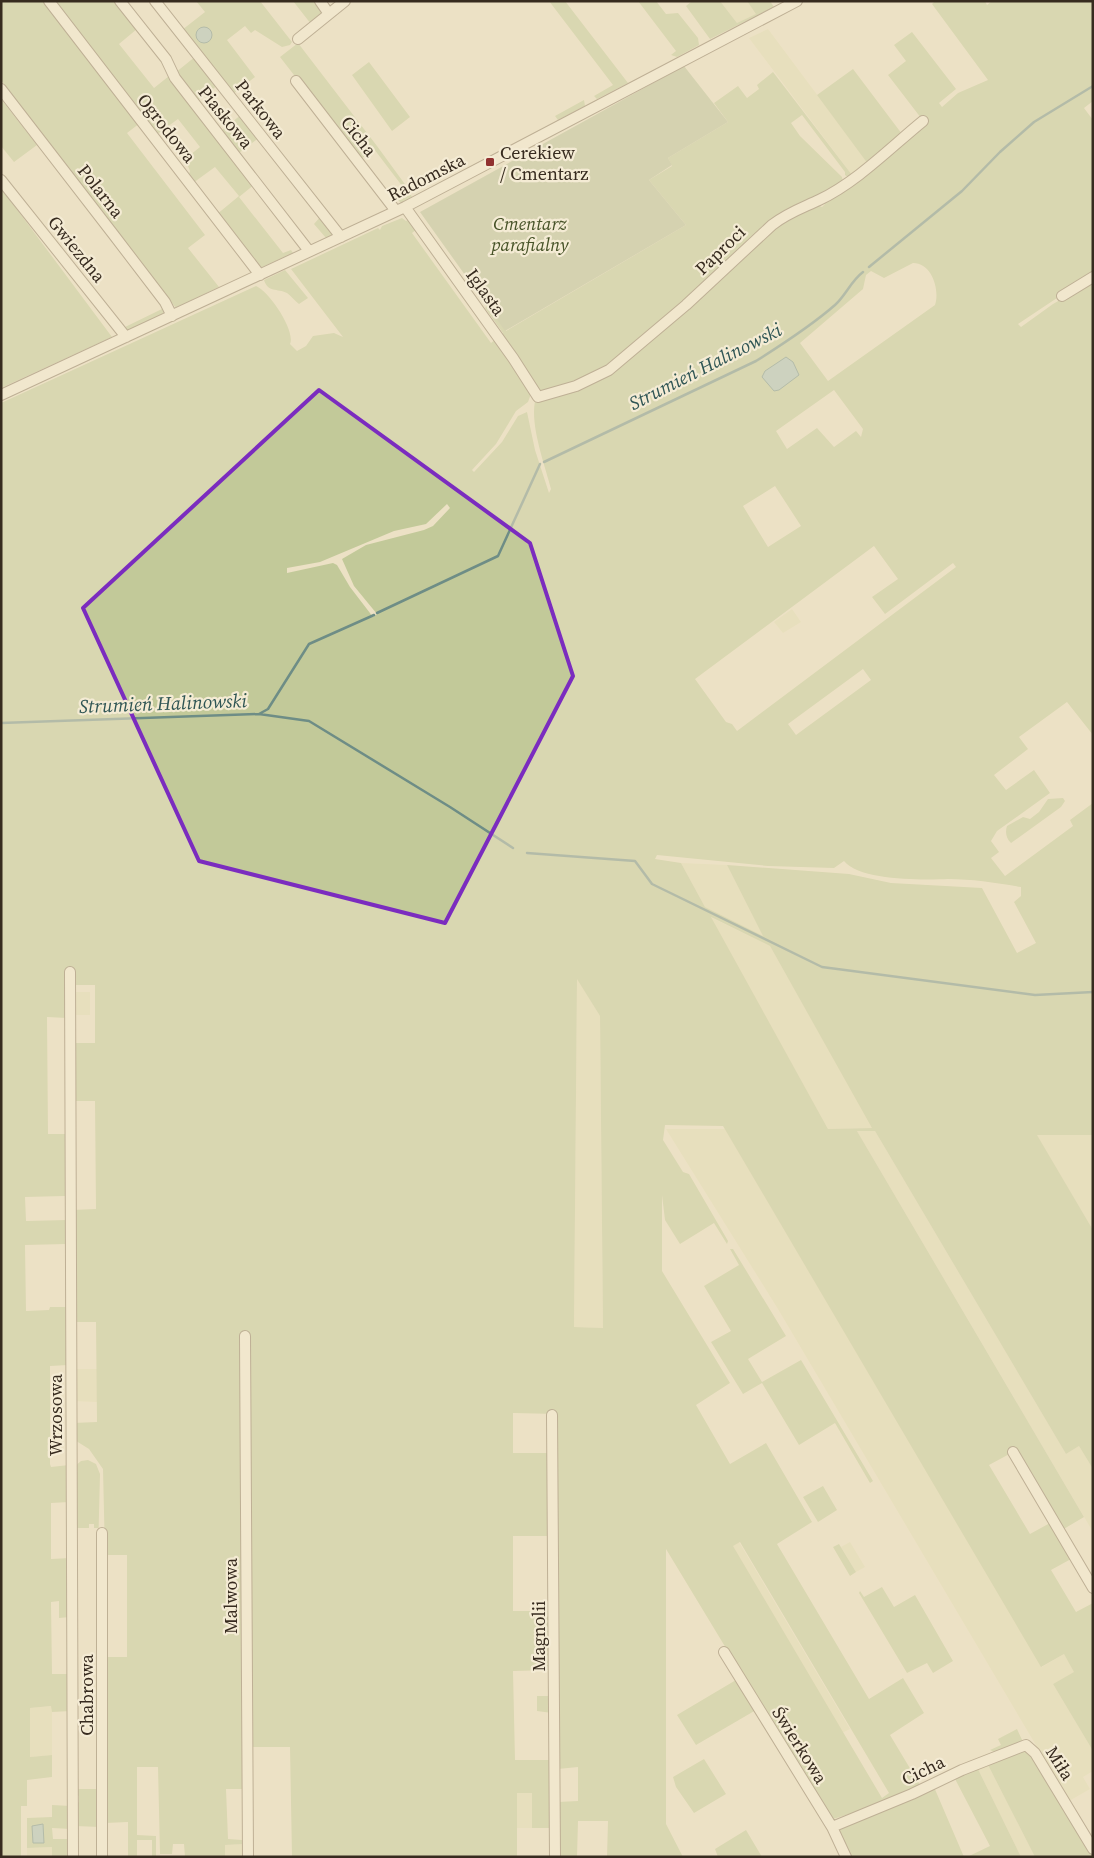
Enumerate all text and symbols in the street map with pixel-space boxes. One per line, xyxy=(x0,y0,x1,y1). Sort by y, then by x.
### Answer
street label: Parkowa xyxy=(230,74,293,145)
street label: Piaskowa xyxy=(193,80,260,155)
street label: Ogrodowa xyxy=(132,88,203,169)
street label: Cicha xyxy=(335,110,383,162)
place label: Cerekiew / Cmentarz xyxy=(500,140,588,186)
street label: Radomska xyxy=(383,146,470,207)
marker: Cerekiew / Cmentarz xyxy=(484,156,496,168)
street label: Polarna xyxy=(72,159,130,224)
street label: Gwiezdna xyxy=(42,210,112,288)
park label: Cmentarz parafialny xyxy=(489,211,569,257)
street label: Paproci xyxy=(689,220,751,280)
street label: Iglasta xyxy=(460,263,512,321)
water label: Strumień Halinowski xyxy=(624,316,786,416)
water label: Strumień Halinowski xyxy=(79,687,248,719)
street label: Wrzosowa xyxy=(43,1373,68,1456)
street label: Malwowa xyxy=(218,1557,243,1634)
street label: Magnolii xyxy=(526,1601,551,1671)
street label: Chabrowa xyxy=(74,1653,99,1736)
street label: Świerkowa xyxy=(766,1702,834,1789)
street label: Miła xyxy=(1040,1741,1081,1786)
street label: Cicha xyxy=(897,1748,950,1791)

